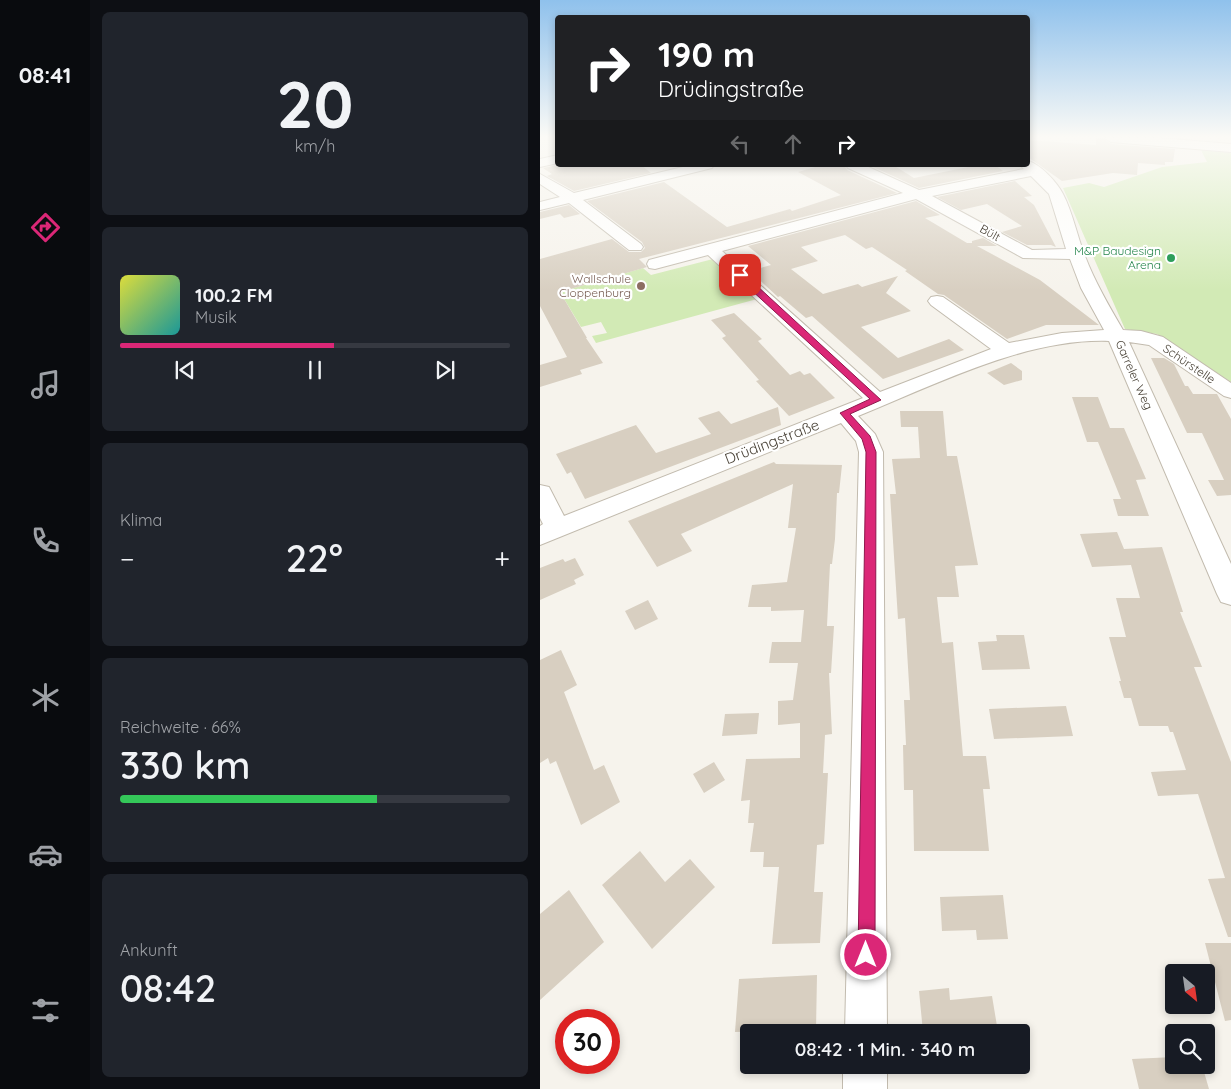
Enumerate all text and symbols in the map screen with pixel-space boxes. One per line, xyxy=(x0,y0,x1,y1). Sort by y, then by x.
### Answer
text: 190 m xyxy=(658,32,755,76)
icon: right xyxy=(575,35,640,100)
text: 08:41 xyxy=(19,61,71,89)
text: 20 xyxy=(277,63,353,144)
text: Drüdingstraße xyxy=(658,75,804,103)
icon: left xyxy=(726,130,754,158)
icon: ahead xyxy=(779,130,807,158)
icon: right xyxy=(832,130,860,158)
text: km/h xyxy=(295,136,335,156)
icon: directions xyxy=(28,210,63,245)
street label: Bült xyxy=(977,221,1003,244)
place label: M&P Baudesign Arena xyxy=(1074,243,1161,272)
marker: M&P Baudesign Arena xyxy=(1165,252,1177,264)
pin xyxy=(719,254,761,296)
icon: arrive xyxy=(726,261,754,289)
place label: Wallschule Cloppenburg xyxy=(559,271,631,300)
marker: Wallschule Cloppenburg xyxy=(635,280,647,292)
text: 100.2 FM xyxy=(195,283,273,307)
text: Musik xyxy=(195,307,237,327)
street label: Garreler Weg xyxy=(1112,338,1156,412)
street label: Schürstelle xyxy=(1160,341,1218,387)
icon: previous xyxy=(171,356,199,384)
icon: pause xyxy=(301,356,329,384)
icon: next xyxy=(431,356,459,384)
icon: music xyxy=(28,367,63,402)
street label: Drüdingstraße xyxy=(722,415,822,468)
text: Klima xyxy=(120,510,162,530)
icon: phone xyxy=(28,523,63,558)
text: 22° xyxy=(286,534,343,582)
text: − xyxy=(120,541,135,576)
text: + xyxy=(494,541,510,576)
icon: climate xyxy=(28,680,63,715)
text: Reichweite · 66% xyxy=(120,717,241,737)
text: 330 km xyxy=(120,741,250,789)
icon: car xyxy=(28,837,63,872)
position arrow xyxy=(839,928,891,980)
text: Ankunft xyxy=(120,940,178,960)
text: 08:42 xyxy=(120,964,216,1012)
north arrow xyxy=(1165,964,1215,1014)
map controls xyxy=(1165,964,1215,1074)
icon: filters xyxy=(28,993,63,1028)
speed limit sign: 30 xyxy=(555,1009,620,1074)
button: search xyxy=(1165,1024,1215,1074)
text: 08:42 · 1 Min. · 340 m xyxy=(795,1037,975,1061)

